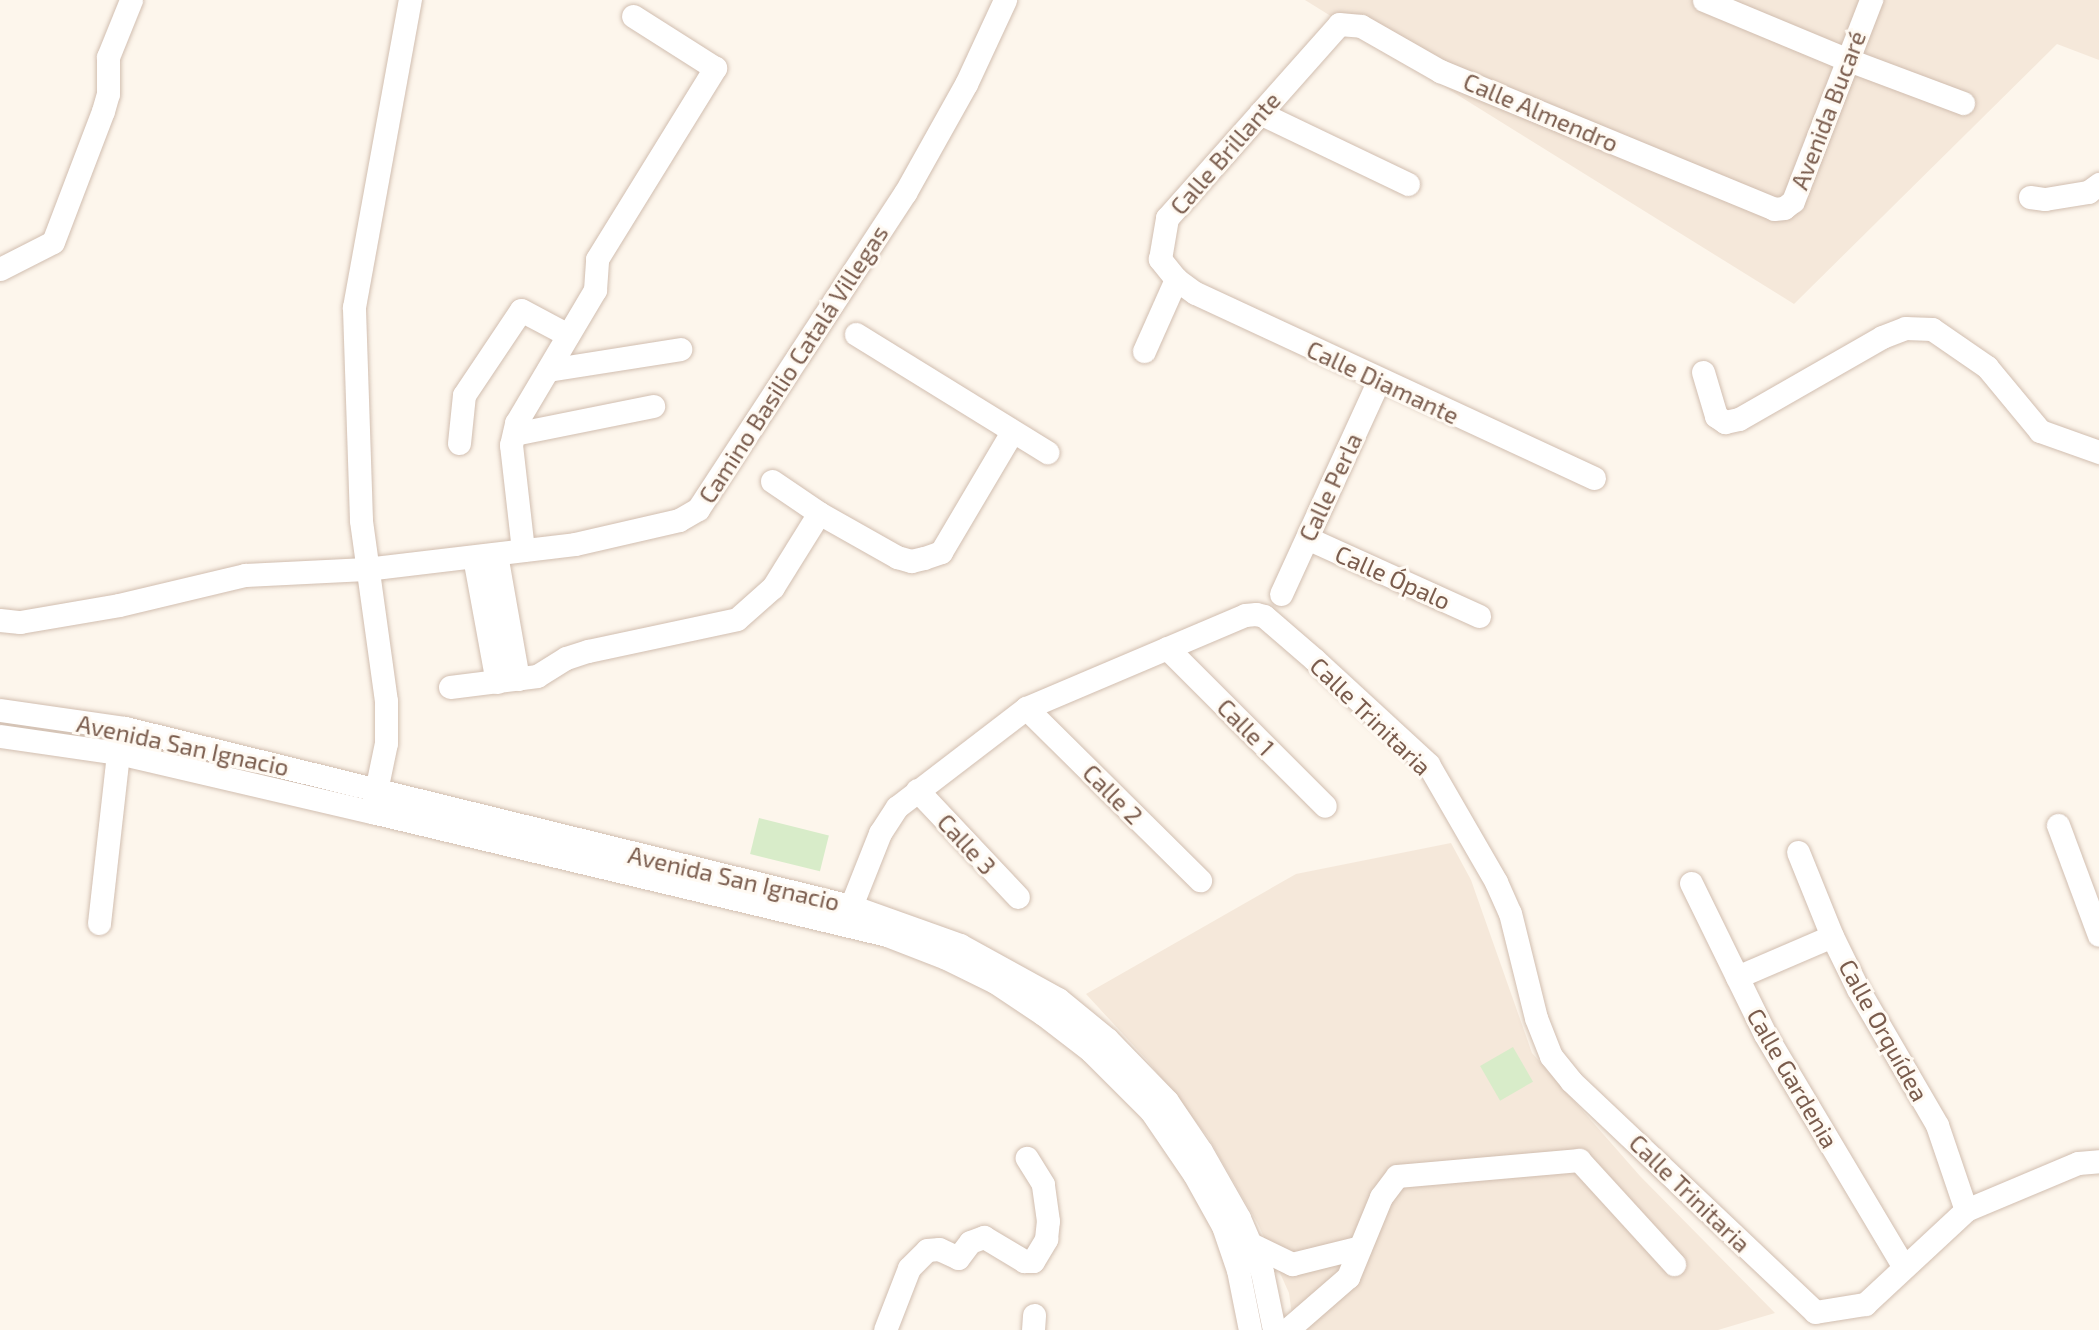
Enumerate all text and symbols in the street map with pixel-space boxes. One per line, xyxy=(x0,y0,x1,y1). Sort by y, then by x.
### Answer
street label: Avenida Bucaré xyxy=(1784,27,1872,193)
street label: Calle Almendro xyxy=(1459,66,1623,158)
street label: Calle Brillante xyxy=(1164,86,1286,220)
street label: Camino Basilio Catalá Villegas xyxy=(692,219,894,509)
street label: Calle Diamante xyxy=(1302,334,1464,430)
street label: Calle Perla xyxy=(1292,428,1368,546)
street label: Calle Ópalo xyxy=(1331,539,1455,615)
street label: Calle Trinitaria xyxy=(1304,651,1438,781)
street label: Calle 1 xyxy=(1211,692,1281,762)
street label: Avenida San Ignacio xyxy=(74,708,292,782)
street label: Calle 2 xyxy=(1077,758,1149,830)
street label: Calle 3 xyxy=(932,808,1002,880)
street label: Avenida San Ignacio xyxy=(625,840,843,916)
street label: Calle Orquídea xyxy=(1833,954,1935,1106)
street label: Calle Gardenia xyxy=(1741,1003,1845,1153)
street label: Calle Trinitaria xyxy=(1623,1128,1757,1258)

